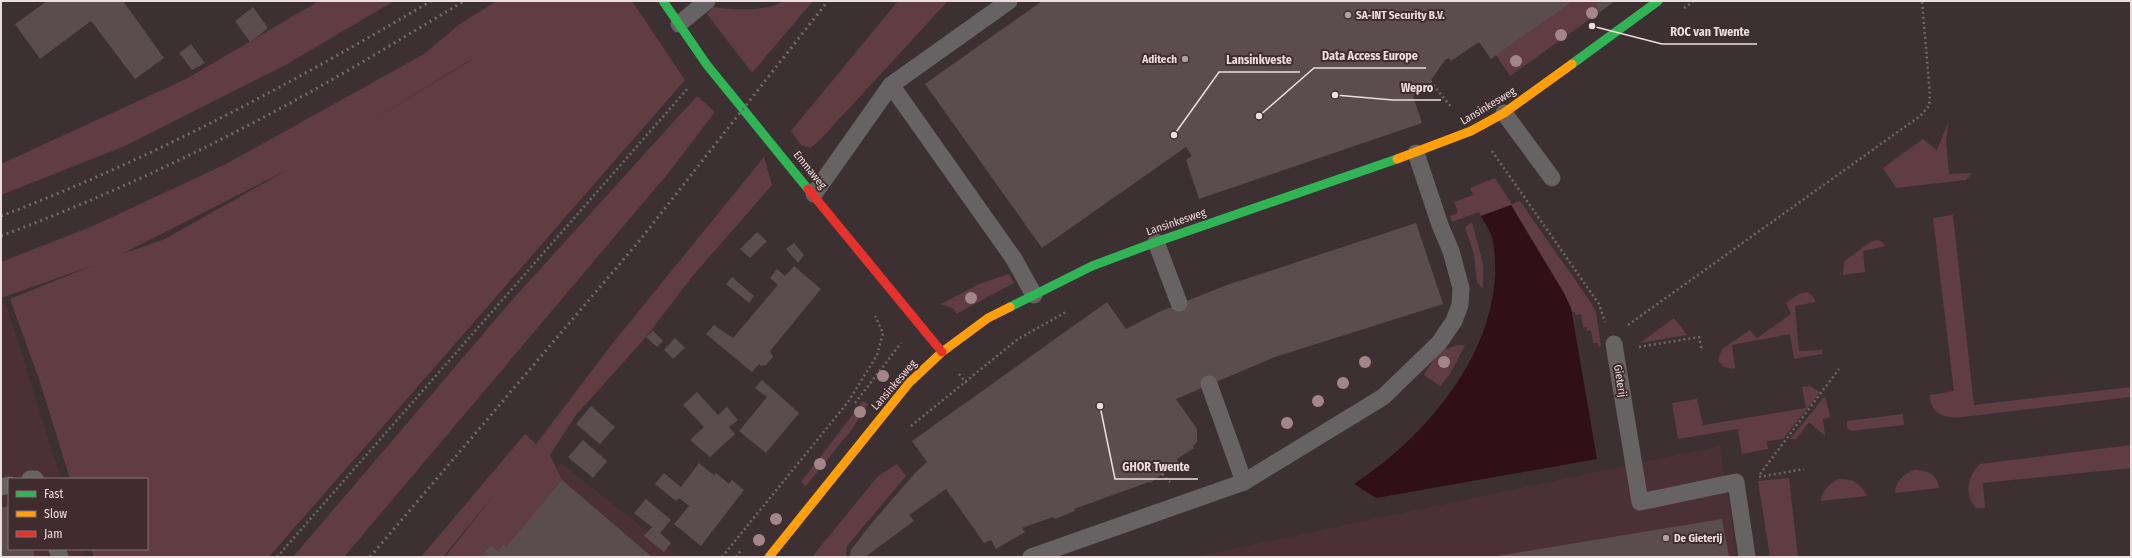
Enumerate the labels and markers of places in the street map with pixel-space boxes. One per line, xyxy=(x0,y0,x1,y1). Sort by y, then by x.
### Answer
place label: SA-INT Security B.V. xyxy=(1356,9,1445,22)
marker: SA-INT Security B.V. xyxy=(1343,10,1353,20)
callout: ROC van Twente xyxy=(1662,20,1757,44)
callout: Data Access Europe xyxy=(1314,44,1426,68)
callout: Lansinkveste xyxy=(1219,48,1300,72)
place label: Aditech xyxy=(1141,53,1177,66)
marker: Aditech xyxy=(1180,54,1190,64)
callout: Wepro xyxy=(1393,76,1441,100)
callout: GHOR Twente xyxy=(1115,455,1198,479)
place label: De Gieterij xyxy=(1674,532,1722,545)
marker: De Gieterij xyxy=(1661,533,1671,543)

